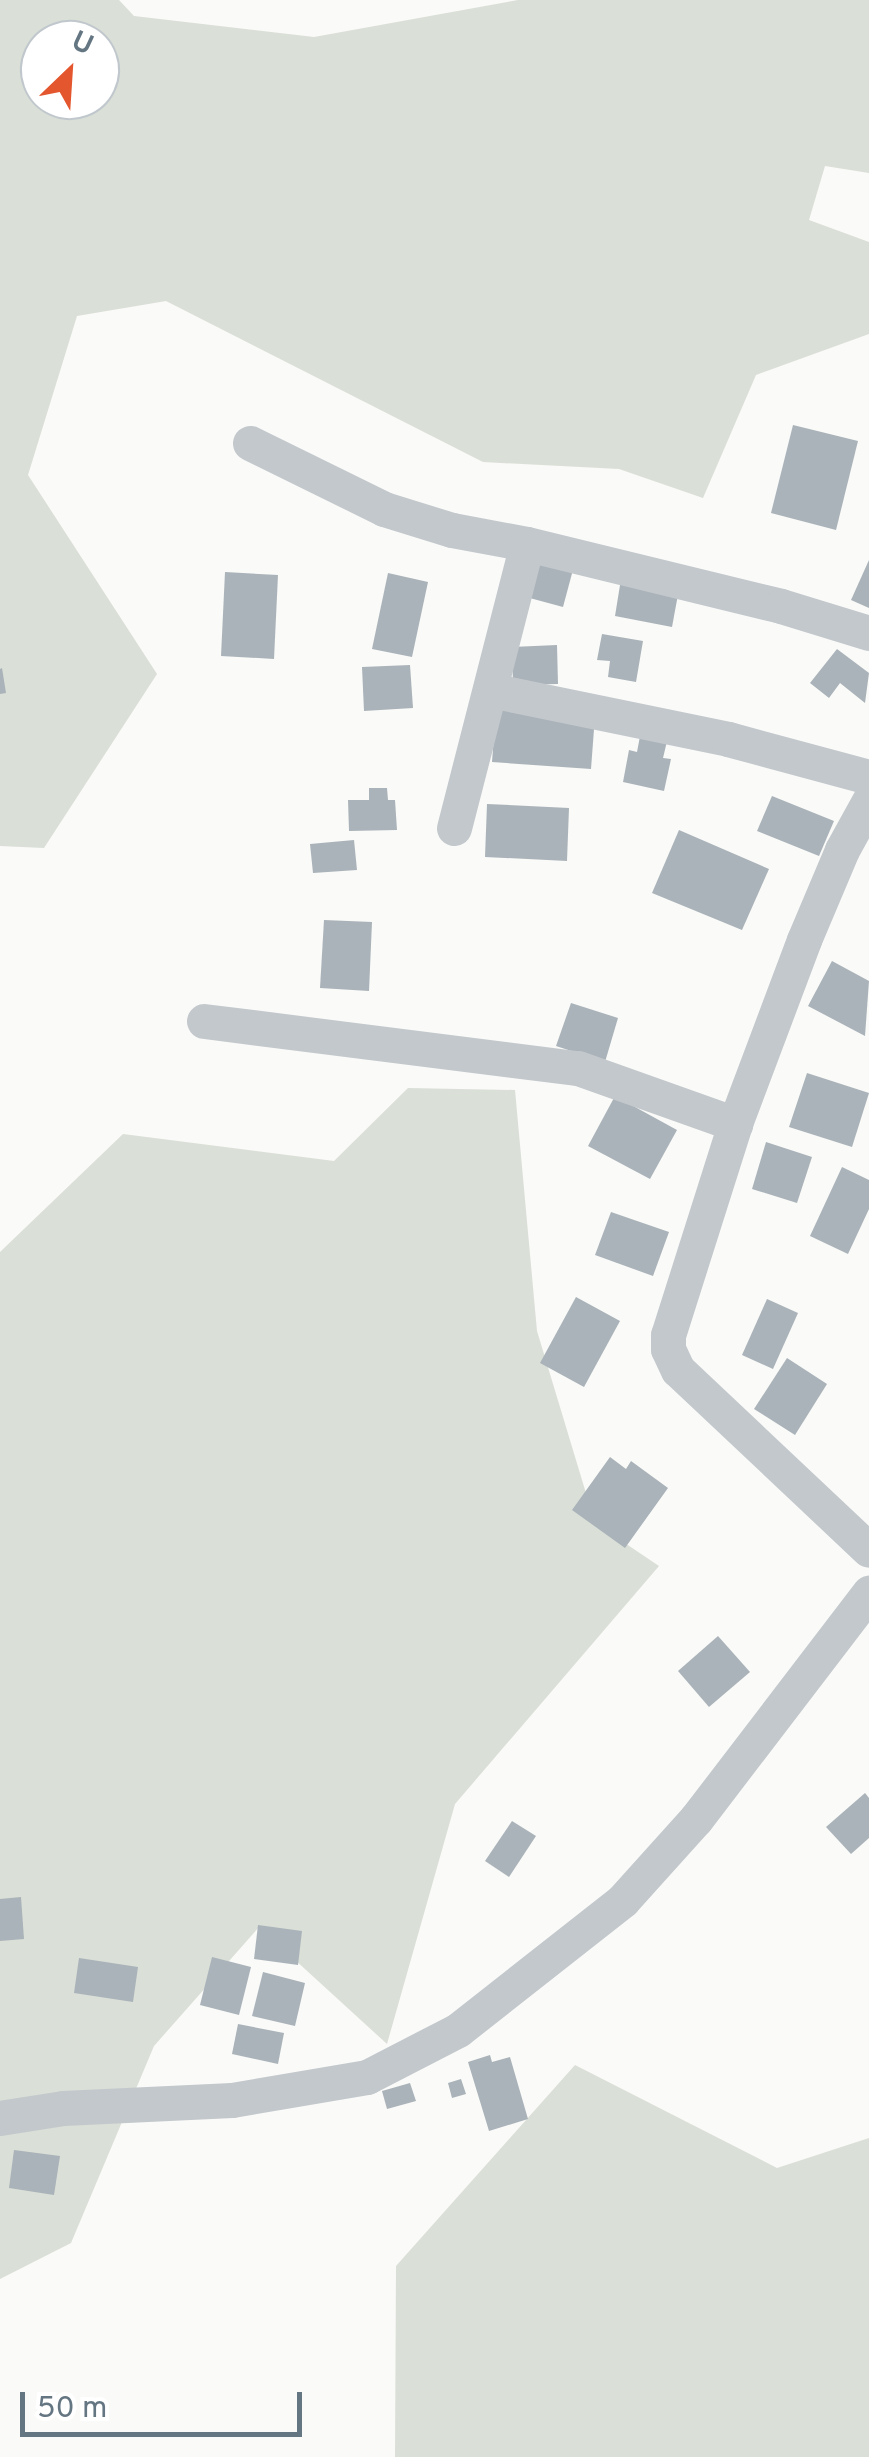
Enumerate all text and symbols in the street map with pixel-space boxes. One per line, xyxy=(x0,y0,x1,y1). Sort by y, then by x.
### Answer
north arrow xyxy=(20,20,120,120)
text: U xyxy=(65,24,98,65)
scale bar xyxy=(25,2372,308,2434)
text: 50 m xyxy=(37,2391,107,2428)

